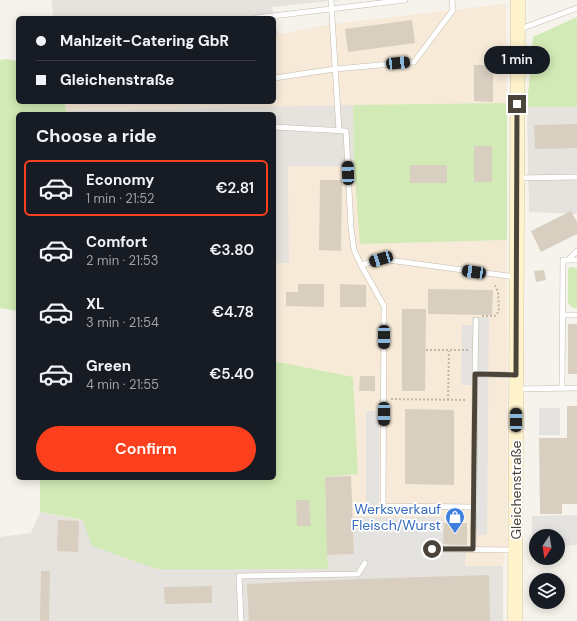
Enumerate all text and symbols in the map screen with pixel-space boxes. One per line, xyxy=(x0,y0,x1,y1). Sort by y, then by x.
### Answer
text: Mahlzeit-Catering GbR xyxy=(60,31,229,51)
callout: 1 min xyxy=(484,46,550,74)
text: 1 min xyxy=(501,51,533,68)
car xyxy=(386,56,410,70)
text: Gleichenstraße xyxy=(60,70,174,90)
route end xyxy=(508,95,526,113)
text: Choose a ride xyxy=(36,124,157,148)
car xyxy=(342,161,354,185)
icon: car xyxy=(38,170,74,206)
text: Economy xyxy=(86,170,154,190)
text: €2.81 xyxy=(216,178,254,198)
text: 1 min · 21:52 xyxy=(86,190,155,207)
icon: car xyxy=(38,232,74,268)
text: Comfort xyxy=(86,232,147,252)
text: €3.80 xyxy=(210,240,254,260)
car xyxy=(368,250,394,268)
text: 2 min · 21:53 xyxy=(86,252,158,269)
car xyxy=(461,264,487,280)
icon: car xyxy=(38,294,74,330)
text: XL xyxy=(86,294,104,314)
text: €4.78 xyxy=(212,302,254,322)
text: 3 min · 21:54 xyxy=(86,314,159,331)
car xyxy=(378,325,390,349)
icon: car xyxy=(38,356,74,392)
text: Green xyxy=(86,356,131,376)
text: €5.40 xyxy=(209,364,254,384)
text: 4 min · 21:55 xyxy=(86,376,159,393)
car xyxy=(378,402,390,426)
car xyxy=(510,408,522,432)
button: Confirm xyxy=(36,426,256,472)
street label: Gleichenstraße xyxy=(507,440,525,540)
place label: Werksverkauf Fleisch/Wurst xyxy=(352,500,441,534)
shop icon: Werksverkauf Fleisch/Wurst xyxy=(444,506,466,534)
north arrow xyxy=(529,529,565,565)
map controls xyxy=(529,529,565,609)
route start xyxy=(423,540,441,558)
button: layers xyxy=(529,573,565,609)

